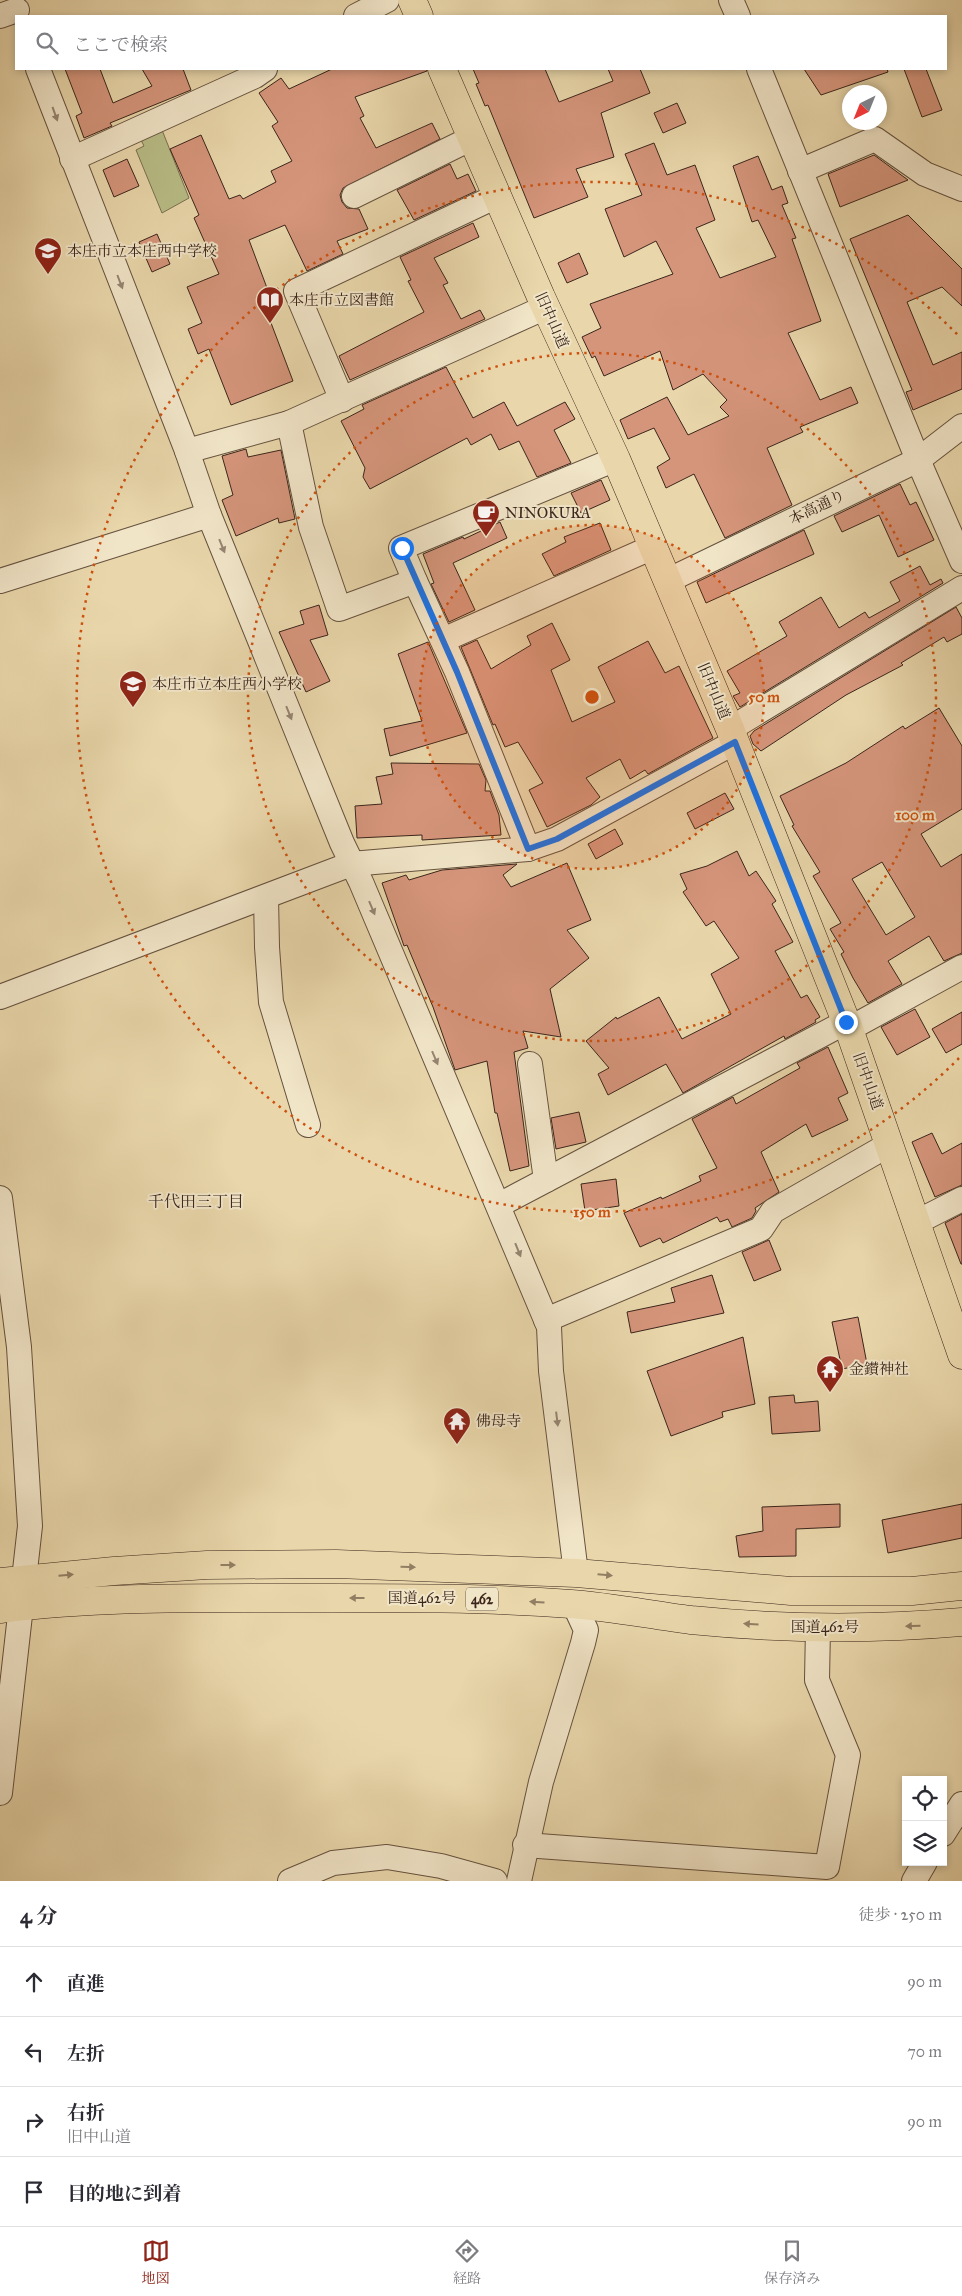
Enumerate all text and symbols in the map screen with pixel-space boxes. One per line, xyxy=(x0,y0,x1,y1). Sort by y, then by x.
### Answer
search box xyxy=(15,15,947,70)
icon: search xyxy=(33,29,61,57)
text: ここで検索 xyxy=(73,33,168,56)
north arrow xyxy=(842,85,887,130)
one-way arrow xyxy=(52,107,59,122)
school or university icon: 本庄市立本庄西中学校 xyxy=(33,236,63,275)
place label: 本庄市立本庄西中学校 xyxy=(67,242,217,260)
one-way arrow xyxy=(116,275,124,290)
library icon: 本庄市立図書館 xyxy=(255,285,285,324)
street label: 旧中山道 xyxy=(532,289,572,351)
place label: 本庄市立図書館 xyxy=(289,291,394,309)
street label: 本高通り xyxy=(786,486,848,528)
cafe icon: NINOKURA xyxy=(471,498,501,537)
place label: NINOKURA xyxy=(505,504,591,522)
route start xyxy=(391,537,414,560)
one-way arrow xyxy=(218,539,226,554)
street label: 旧中山道 xyxy=(694,660,734,722)
school or university icon: 本庄市立本庄西小学校 xyxy=(118,669,148,708)
place label: 本庄市立本庄西小学校 xyxy=(152,675,302,693)
centre of rings xyxy=(583,688,601,706)
text: 50 m xyxy=(748,688,780,706)
one-way arrow xyxy=(286,706,294,720)
text: 100 m xyxy=(895,806,935,824)
one-way arrow xyxy=(368,901,376,916)
route end xyxy=(835,1011,858,1034)
street label: 旧中山道 xyxy=(849,1050,887,1112)
one-way arrow xyxy=(431,1051,439,1065)
district label: 千代田三丁目 xyxy=(148,1192,244,1211)
text: 150 m xyxy=(573,1203,611,1221)
one-way arrow xyxy=(514,1243,522,1257)
temple icon: 金鑚神社 xyxy=(815,1354,845,1393)
place label: 金鑚神社 xyxy=(849,1360,909,1378)
temple icon: 佛母寺 xyxy=(442,1406,472,1445)
place label: 佛母寺 xyxy=(476,1412,521,1430)
one-way arrow xyxy=(553,1412,561,1428)
one-way arrow xyxy=(220,1561,236,1569)
one-way arrow xyxy=(400,1563,416,1571)
one-way arrow xyxy=(58,1571,74,1579)
one-way arrow xyxy=(598,1572,614,1580)
road number: 462 xyxy=(466,1588,498,1610)
street label: 国道462号 xyxy=(388,1589,456,1607)
one-way arrow xyxy=(349,1594,365,1602)
one-way arrow xyxy=(529,1598,545,1606)
street label: 国道462号 xyxy=(791,1618,859,1636)
one-way arrow xyxy=(743,1620,759,1628)
one-way arrow xyxy=(905,1622,921,1630)
map controls xyxy=(902,1776,947,1866)
button: locate xyxy=(902,1776,947,1821)
button: layers xyxy=(902,1821,947,1866)
text: 4 分 xyxy=(20,1903,57,1929)
text: 徒歩 · 250 m xyxy=(858,1905,942,1924)
icon: ahead xyxy=(20,1968,48,1996)
text: 直進 xyxy=(67,1972,105,1995)
text: 90 m xyxy=(907,1972,942,1991)
icon: left xyxy=(20,2038,48,2066)
text: 左折 xyxy=(67,2042,105,2065)
text: 70 m xyxy=(907,2042,942,2061)
text: 右折 xyxy=(67,2101,105,2124)
icon: right xyxy=(20,2108,48,2136)
text: 90 m xyxy=(907,2112,942,2131)
text: 旧中山道 xyxy=(67,2127,131,2146)
icon: arrive xyxy=(20,2178,48,2206)
text: 目的地に到着 xyxy=(67,2182,181,2205)
tab: 地図 xyxy=(142,2237,170,2287)
tab: 経路 xyxy=(453,2237,481,2287)
tab: 保存済み xyxy=(764,2237,820,2287)

